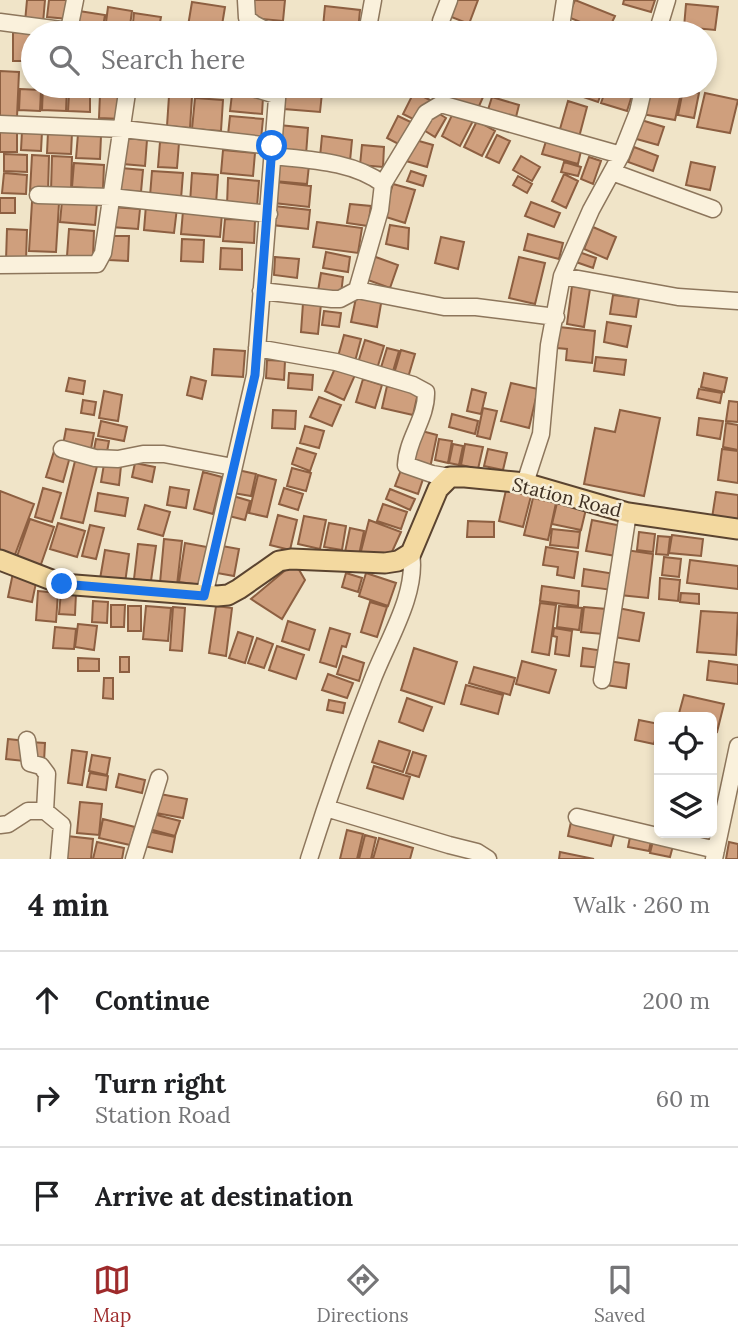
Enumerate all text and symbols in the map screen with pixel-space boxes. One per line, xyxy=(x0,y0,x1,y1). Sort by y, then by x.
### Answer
search box xyxy=(21,21,717,98)
icon: search xyxy=(45,41,83,79)
text: Search here xyxy=(101,43,245,76)
route start xyxy=(256,130,287,161)
street label: Station Road xyxy=(510,472,624,522)
route end xyxy=(46,568,77,599)
map controls xyxy=(654,712,717,838)
button: locate xyxy=(654,712,717,775)
button: layers xyxy=(654,775,717,838)
text: 4 min xyxy=(28,886,109,924)
text: Walk · 260 m xyxy=(573,890,710,919)
icon: ahead xyxy=(28,981,66,1019)
text: Continue xyxy=(95,984,210,1017)
text: 200 m xyxy=(642,986,710,1015)
text: Turn right xyxy=(95,1067,226,1100)
icon: right xyxy=(28,1079,66,1117)
text: 60 m xyxy=(656,1084,710,1113)
text: Station Road xyxy=(95,1100,231,1129)
icon: arrive xyxy=(28,1177,66,1215)
text: Arrive at destination xyxy=(95,1180,353,1213)
tab: Map xyxy=(93,1261,131,1327)
tab: Directions xyxy=(317,1261,409,1327)
tab: Saved xyxy=(594,1261,645,1327)

